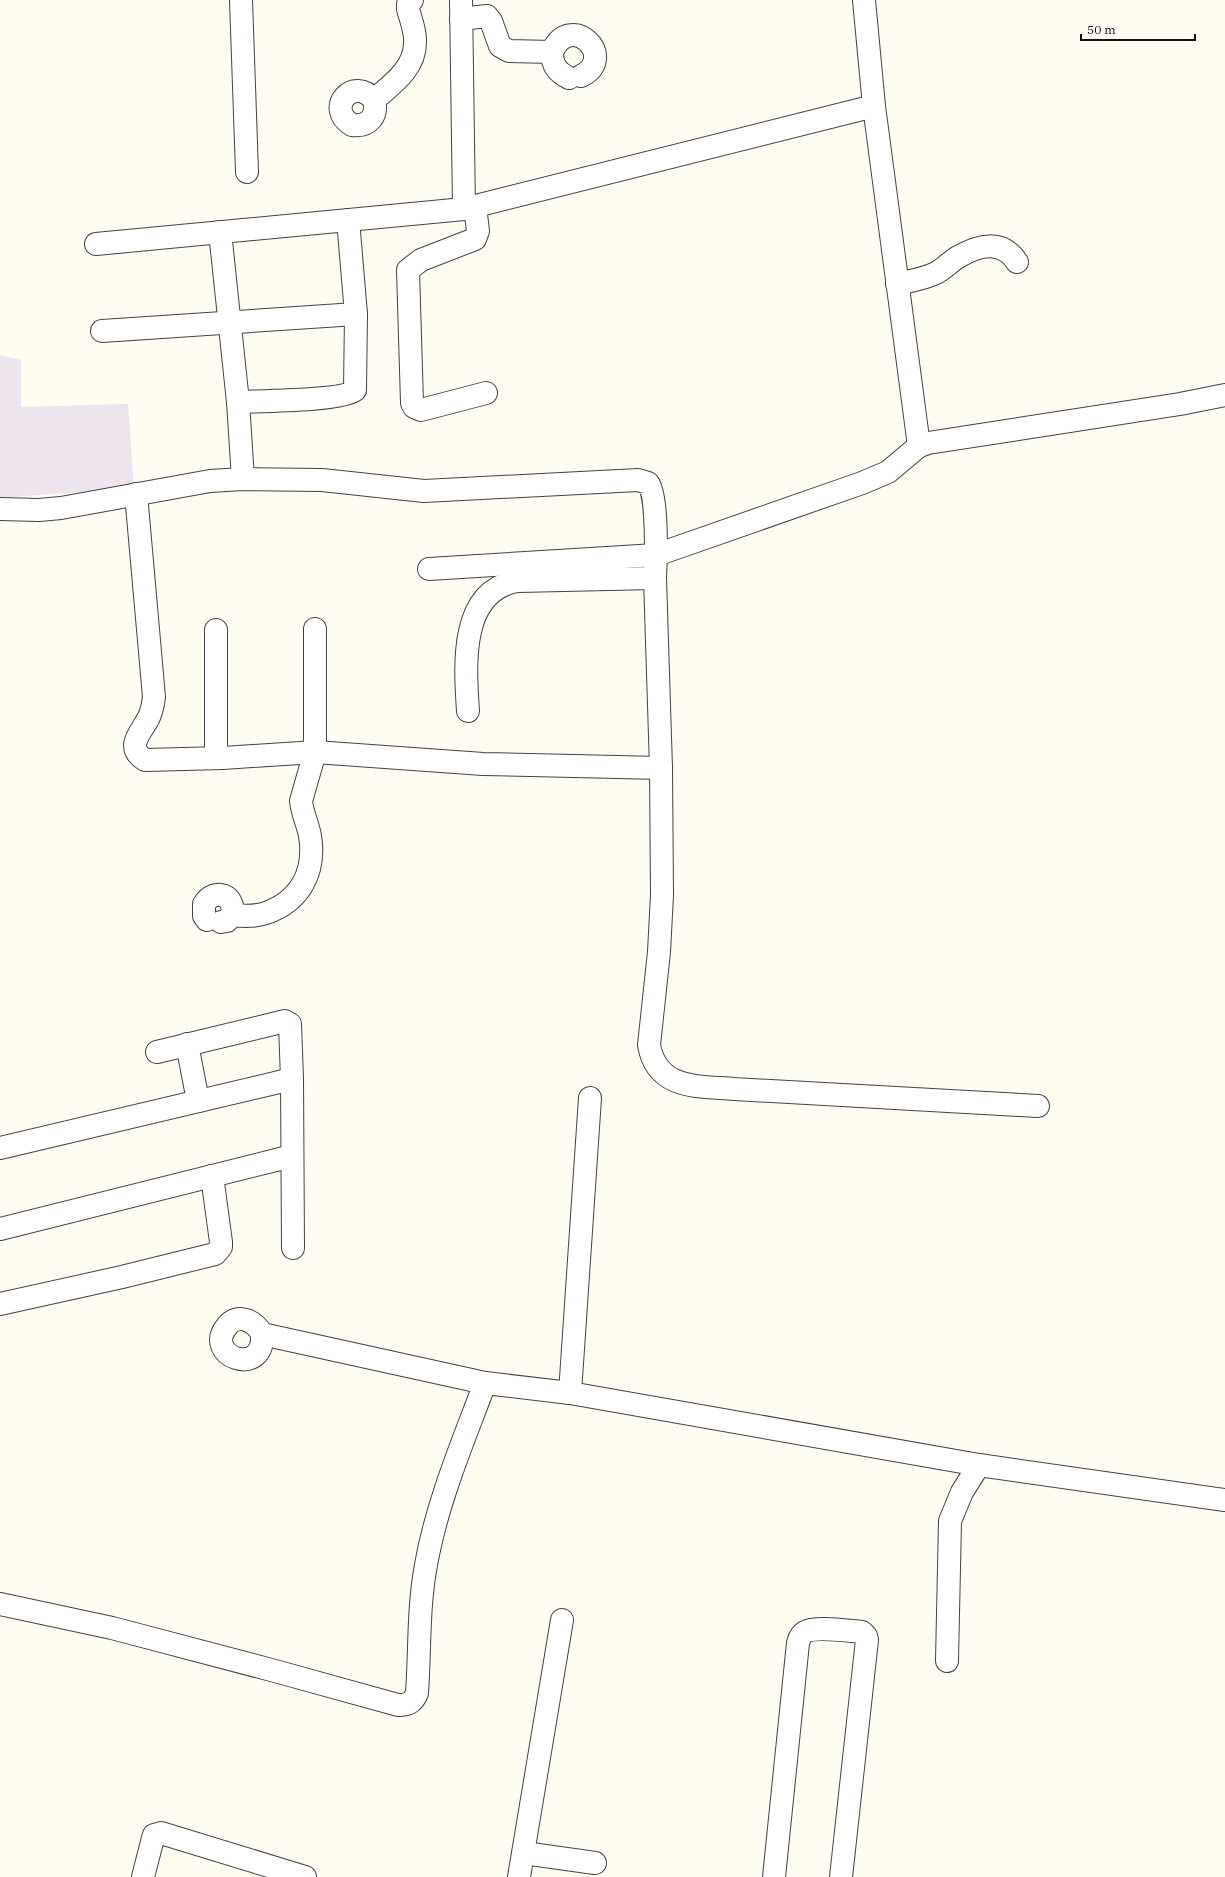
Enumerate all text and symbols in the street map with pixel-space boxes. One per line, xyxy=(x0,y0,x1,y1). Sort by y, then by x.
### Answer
scale bar xyxy=(1081,16,1195,42)
text: 50 m xyxy=(1087,22,1116,37)

